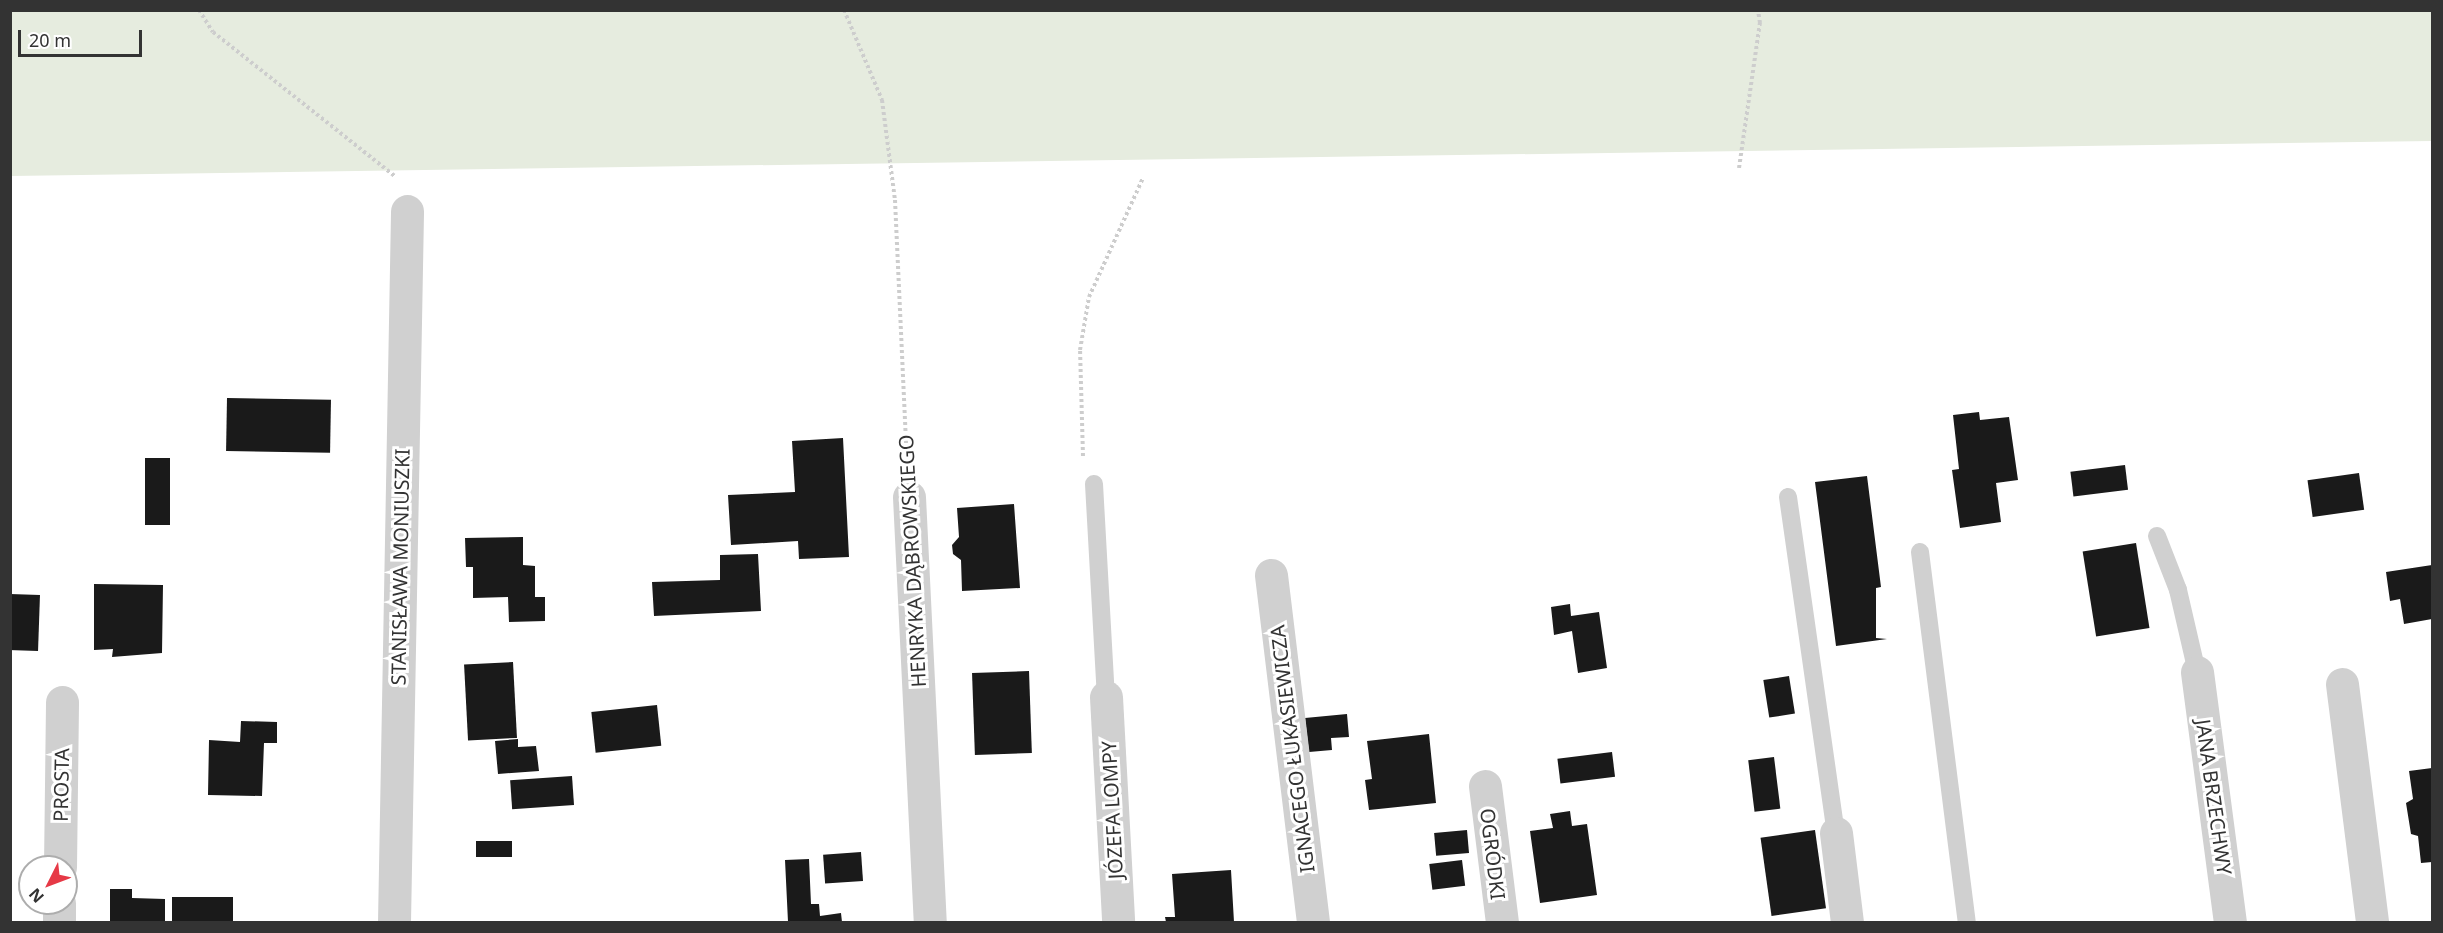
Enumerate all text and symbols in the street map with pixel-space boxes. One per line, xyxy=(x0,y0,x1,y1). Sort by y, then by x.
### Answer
scale bar xyxy=(21,18,146,56)
text: 20 m xyxy=(29,28,71,52)
street label: HENRYKA DĄBROWSKIEGO xyxy=(893,434,931,688)
street label: STANISŁAWA MONIUSZKI xyxy=(386,448,414,686)
street label: IGNACEGO ŁUKASIEWICZA xyxy=(1265,624,1319,874)
street label: JANA BRZECHWY xyxy=(2191,718,2237,876)
street label: JÓZEFA LOMPY xyxy=(1096,740,1128,880)
street label: PROSTA xyxy=(48,748,74,822)
street label: OGRÓDKI xyxy=(1475,807,1511,901)
north arrow xyxy=(18,855,78,915)
text: N xyxy=(24,884,49,908)

